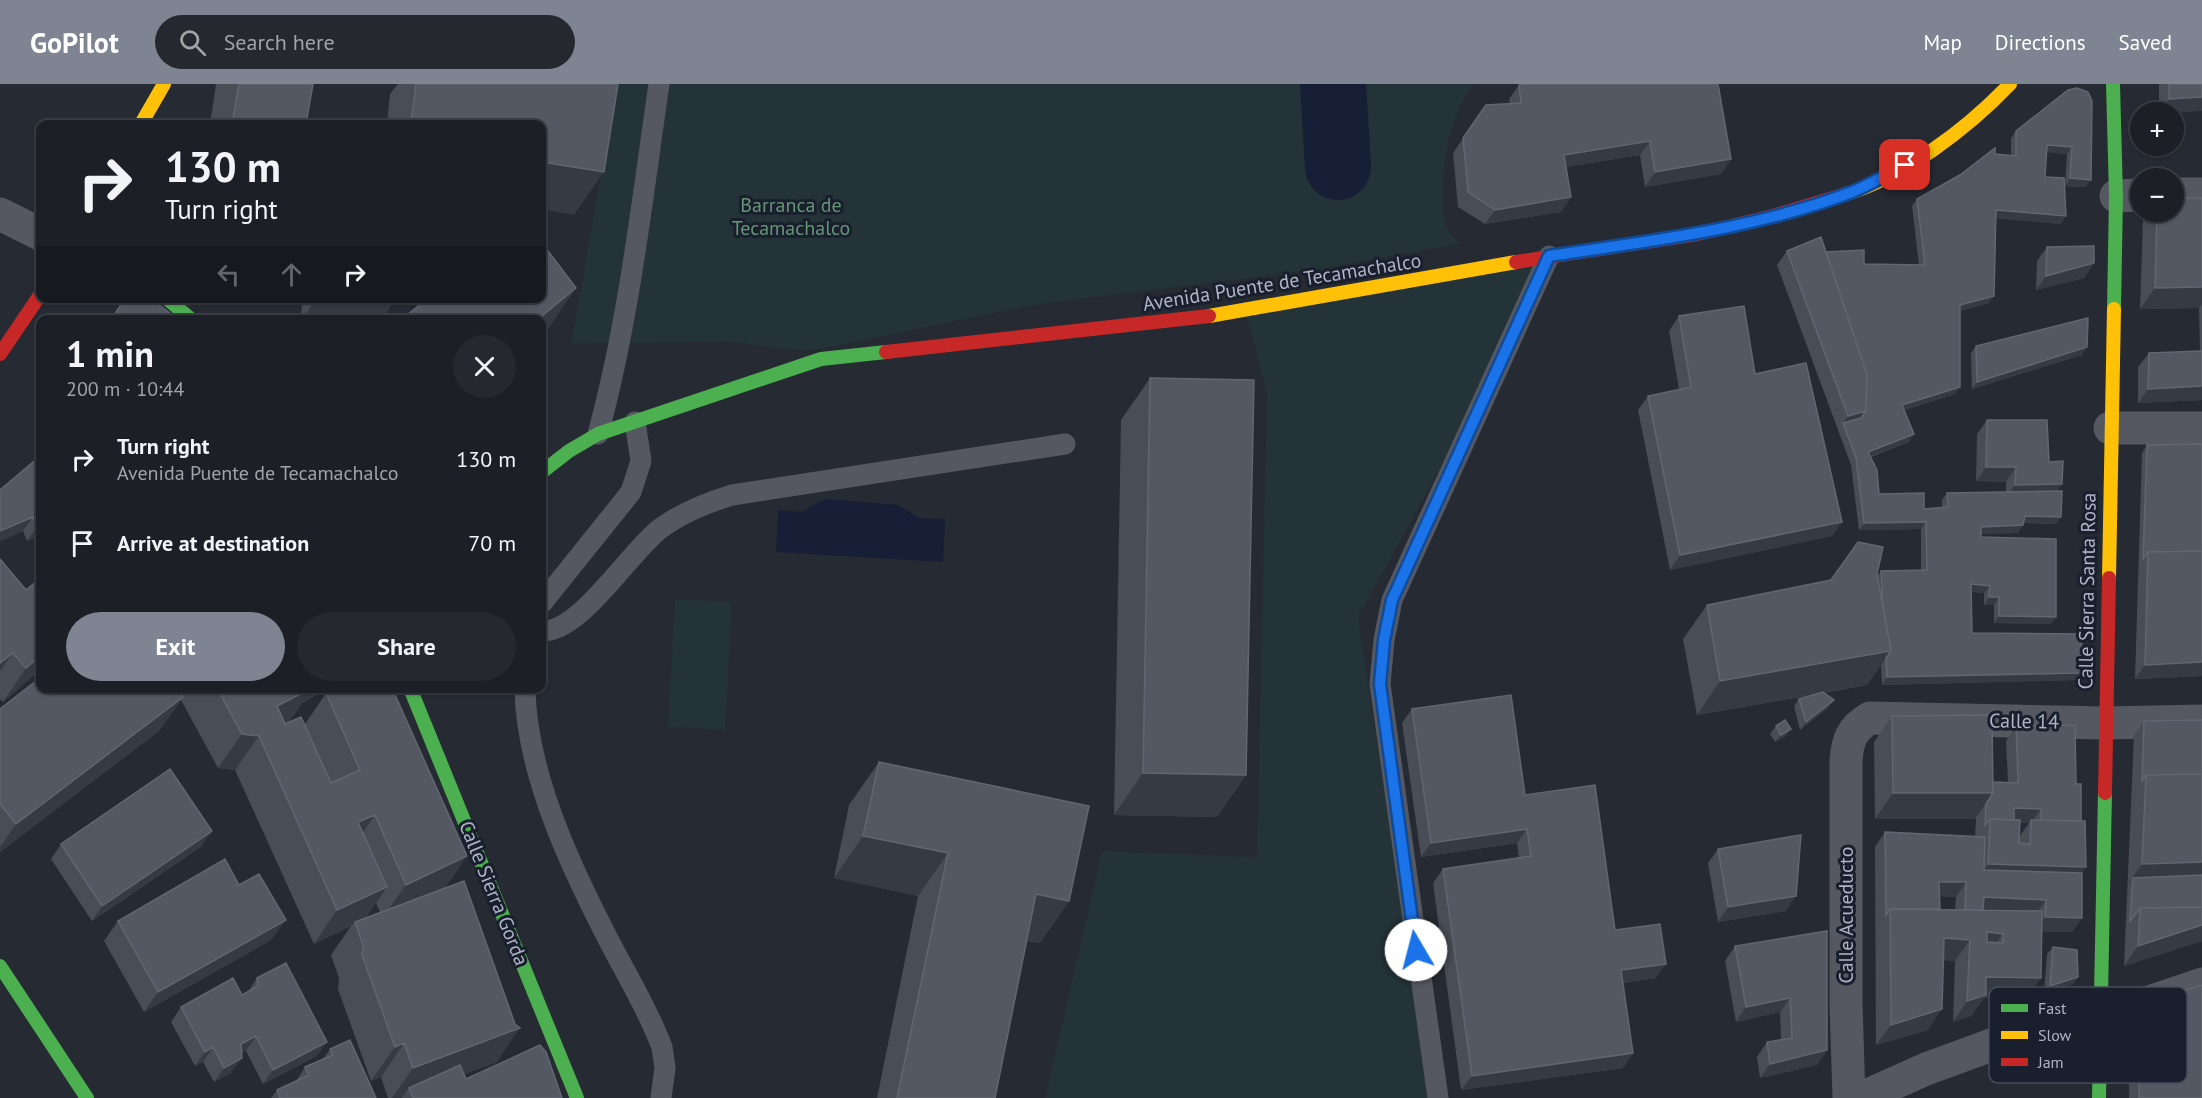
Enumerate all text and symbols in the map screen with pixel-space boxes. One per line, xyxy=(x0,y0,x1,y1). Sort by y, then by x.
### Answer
search box xyxy=(155,15,575,69)
text: GoPilot xyxy=(30,24,119,61)
icon: search xyxy=(176,26,209,59)
text: Search here xyxy=(224,28,335,56)
text: Map xyxy=(1923,29,1962,56)
text: Directions xyxy=(1995,29,2086,56)
text: Saved xyxy=(2119,29,2172,56)
map controls xyxy=(2130,102,2184,222)
button: + xyxy=(2130,102,2184,156)
text: 130 m xyxy=(165,139,281,194)
pin xyxy=(1879,139,1930,190)
icon: right xyxy=(66,144,144,222)
icon: arrive xyxy=(1888,148,1921,181)
button: − xyxy=(2130,168,2184,222)
text: Turn right xyxy=(165,192,278,226)
park label: Barranca de Tecamachalco xyxy=(732,192,850,241)
street label: Avenida Puente de Tecamachalco xyxy=(1141,247,1423,317)
icon: left xyxy=(212,258,245,291)
icon: ahead xyxy=(275,258,308,291)
icon: right xyxy=(338,258,371,291)
text: 1 min xyxy=(66,330,154,377)
button: close xyxy=(453,335,516,398)
text: 200 m · 10:44 xyxy=(66,376,184,402)
text: Turn right xyxy=(117,432,209,460)
icon: right xyxy=(66,443,99,476)
text: 130 m xyxy=(456,445,516,473)
text: Avenida Puente de Tecamachalco xyxy=(117,460,399,486)
street label: Calle Sierra Santa Rosa xyxy=(2072,492,2102,690)
icon: arrive xyxy=(66,527,99,560)
text: Arrive at destination xyxy=(117,529,309,557)
text: 70 m xyxy=(468,529,516,557)
button: Exit xyxy=(66,612,285,681)
button: Share xyxy=(297,612,516,681)
street label: Calle 14 xyxy=(1989,707,2059,735)
street label: Calle Sierra Gorda xyxy=(453,817,535,969)
street label: Calle Acueducto xyxy=(1833,847,1859,983)
position arrow xyxy=(1384,918,1448,982)
legend xyxy=(1989,987,2187,1083)
text: Fast xyxy=(2038,998,2067,1018)
text: Slow xyxy=(2038,1025,2072,1045)
text: Jam xyxy=(2037,1052,2064,1072)

